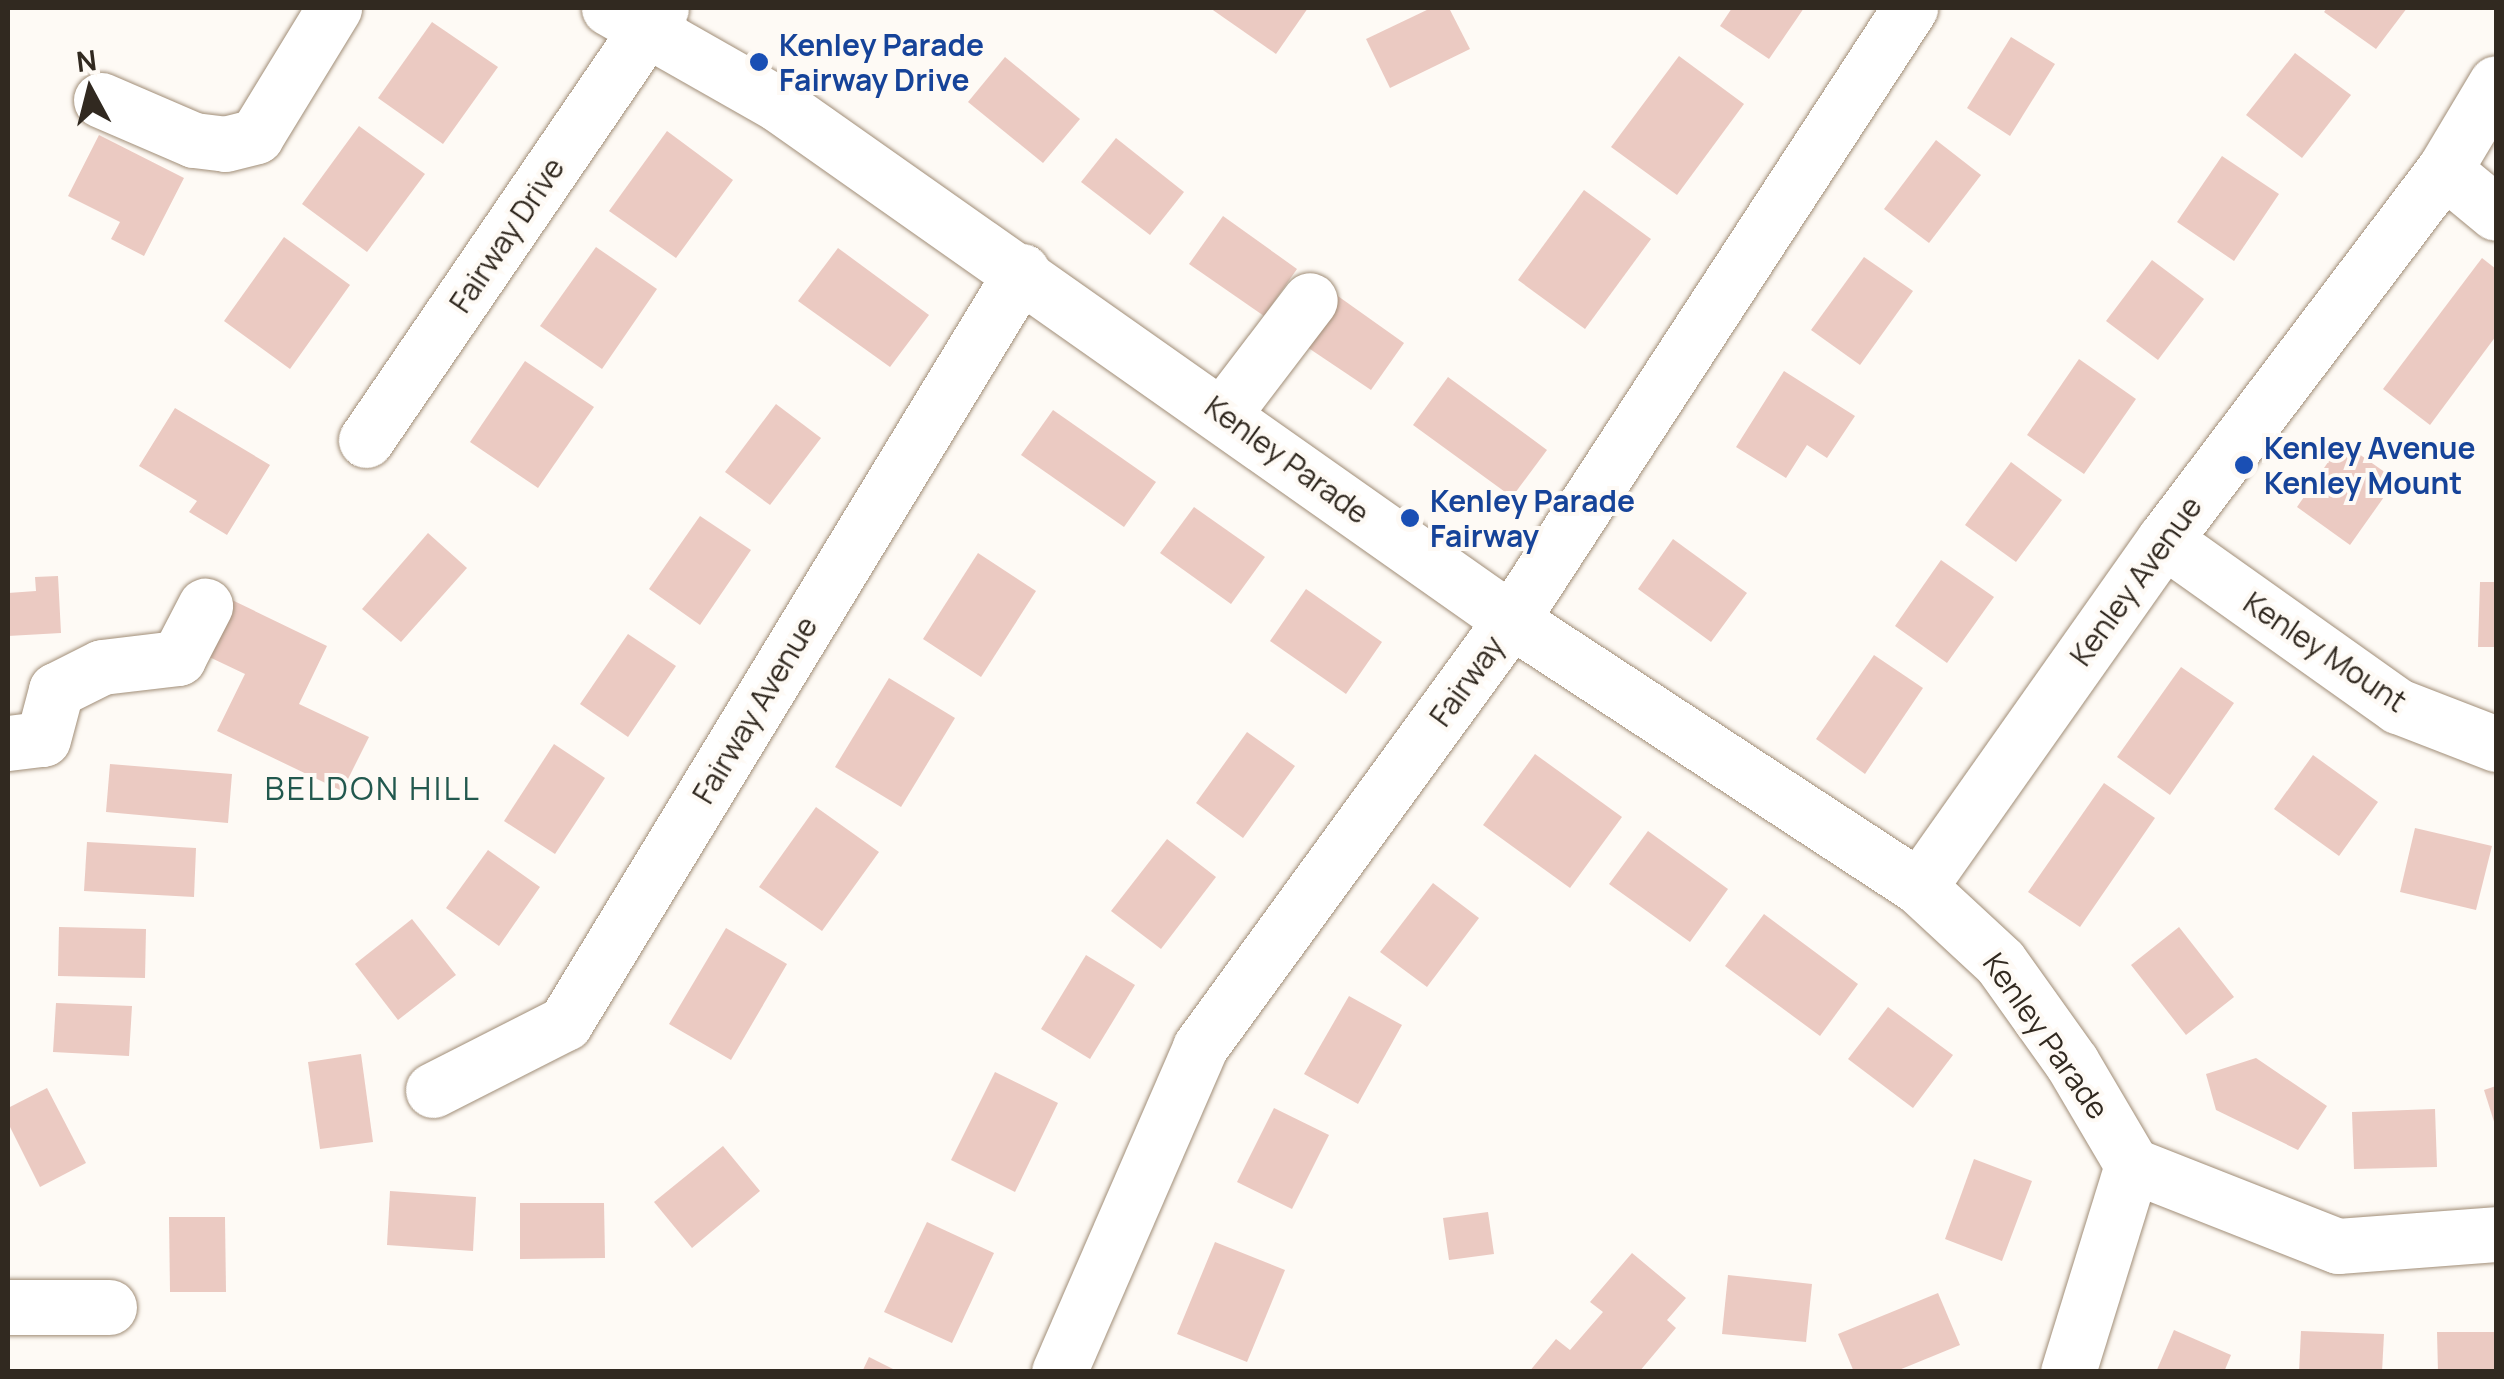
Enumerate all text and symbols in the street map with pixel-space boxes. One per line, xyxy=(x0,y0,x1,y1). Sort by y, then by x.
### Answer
place label: Kenley Parade Fairway Drive xyxy=(779,27,984,98)
north arrow xyxy=(40,40,140,140)
text: N xyxy=(74,40,99,80)
marker: Kenley Parade Fairway Drive xyxy=(748,51,770,73)
street label: Fairway Drive xyxy=(442,151,572,319)
street label: Kenley Parade xyxy=(1198,388,1376,532)
place label: Kenley Avenue Kenley Mount xyxy=(2264,430,2476,500)
marker: Kenley Avenue Kenley Mount xyxy=(2233,454,2255,476)
place label: Kenley Parade Fairway xyxy=(1430,483,1635,554)
street label: Kenley Avenue xyxy=(2063,489,2209,673)
marker: Kenley Parade Fairway xyxy=(1399,507,1421,529)
street label: Kenley Mount xyxy=(2237,584,2413,720)
street label: Fairway Avenue xyxy=(685,610,825,810)
street label: Fairway xyxy=(1422,629,1512,733)
district label: BELDON HILL xyxy=(265,769,481,807)
street label: Kenley Parade xyxy=(1976,946,2116,1126)

